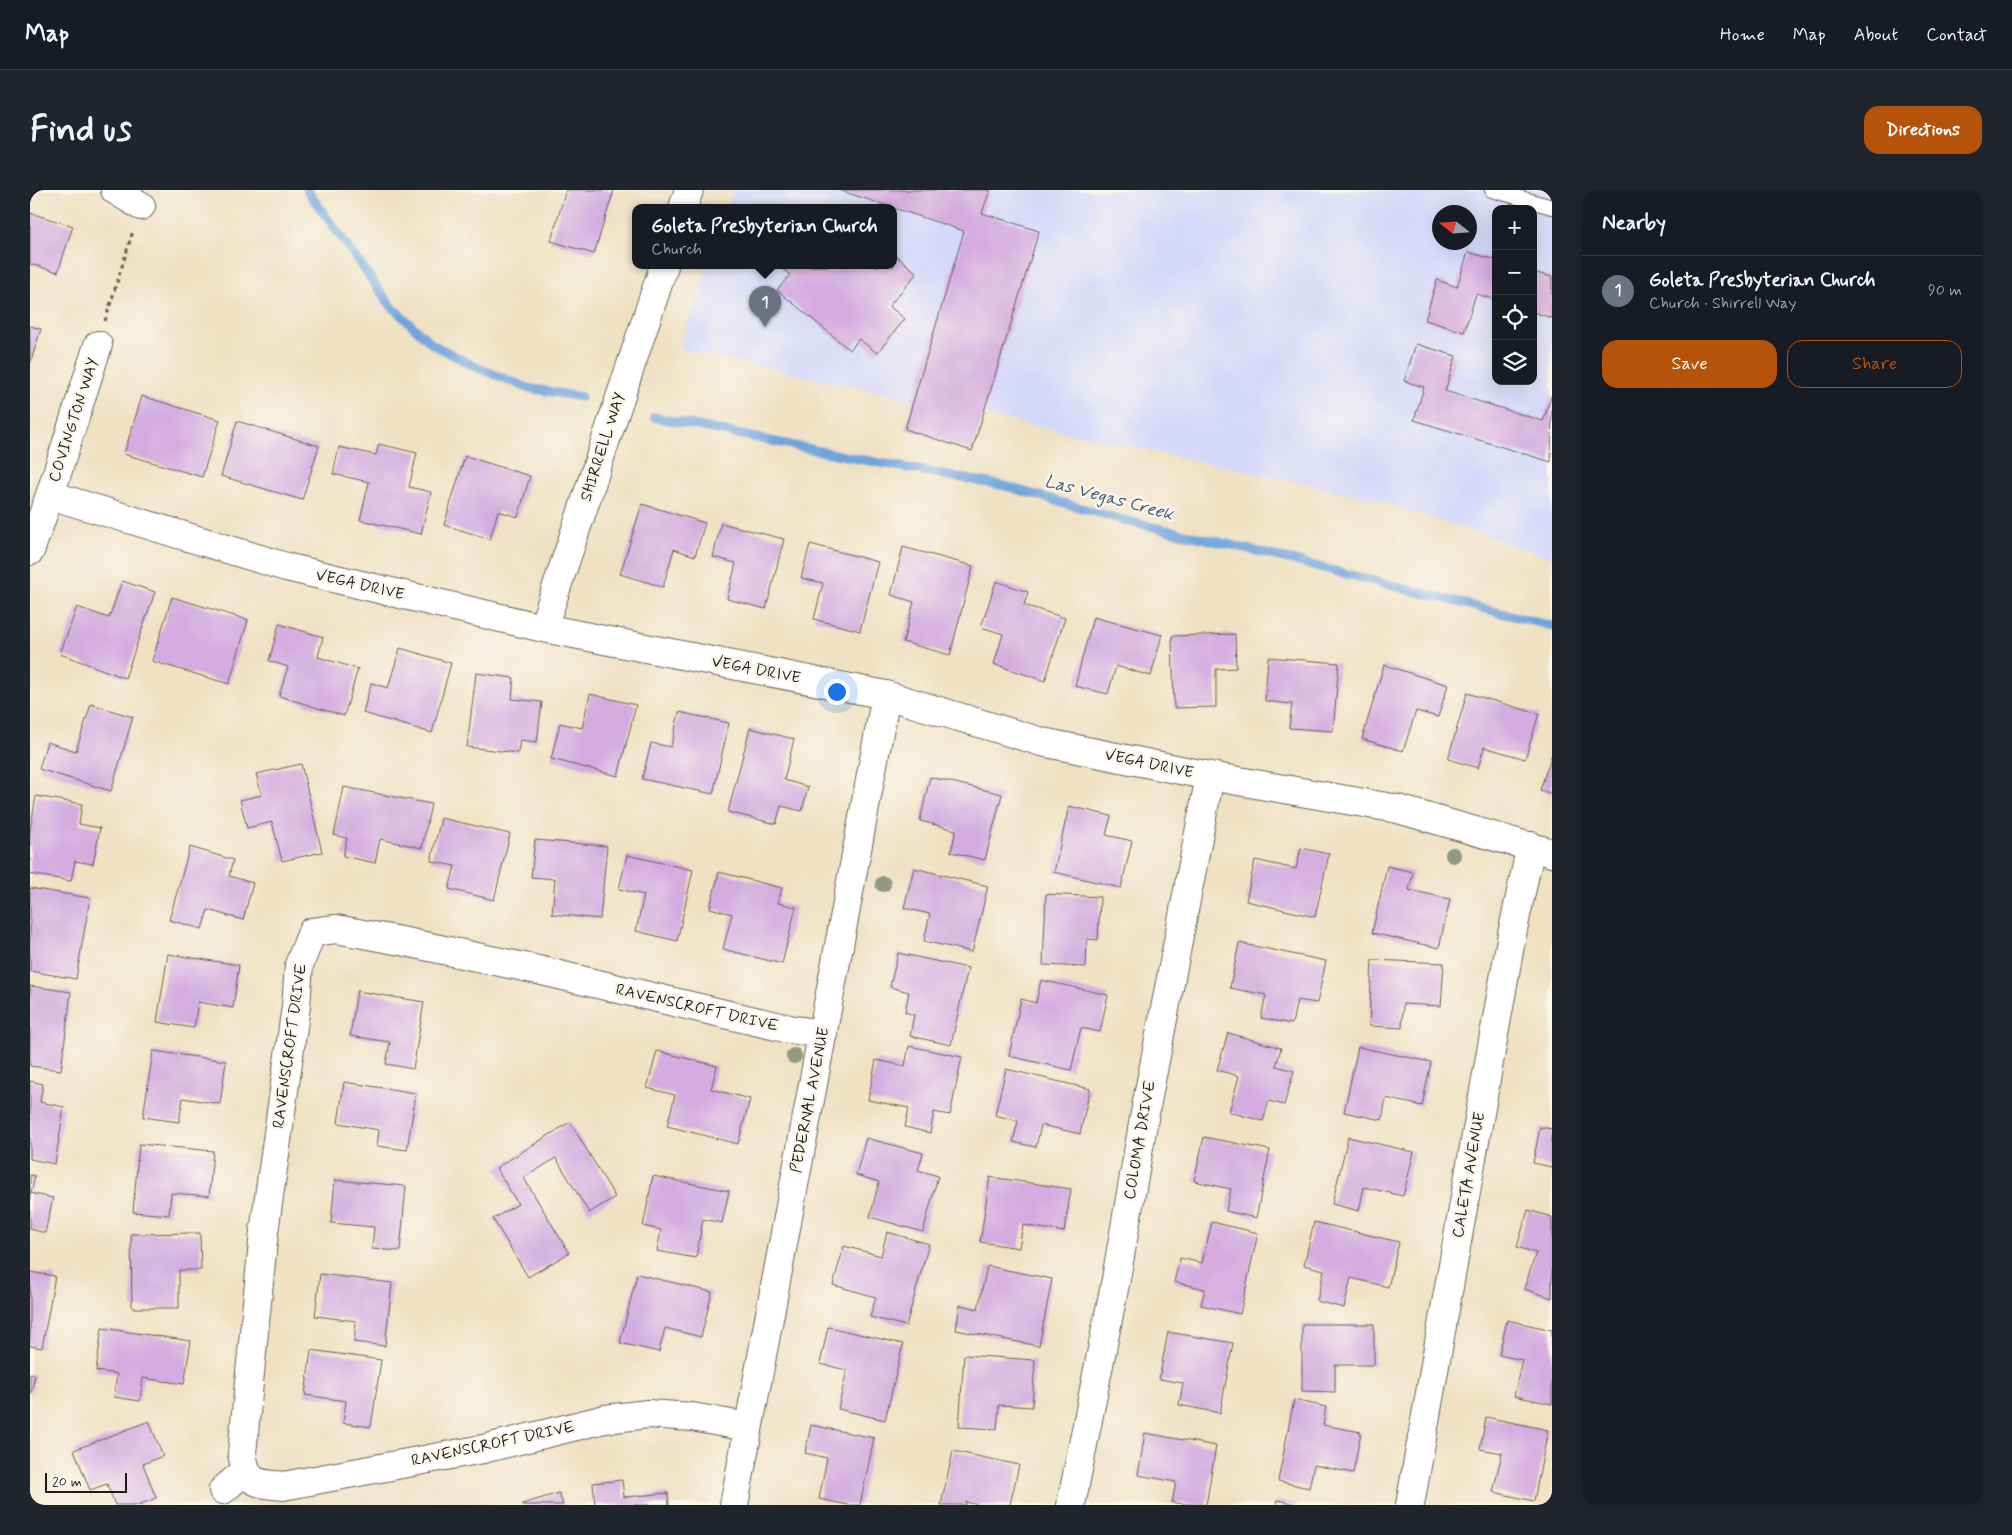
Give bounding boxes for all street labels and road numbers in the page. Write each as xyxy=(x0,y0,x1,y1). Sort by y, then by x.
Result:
street label: COVINGTON WAY xyxy=(44,355,104,485)
street label: SHIRRELL WAY xyxy=(575,390,631,504)
street label: VEGA DRIVE xyxy=(314,565,406,605)
street label: VEGA DRIVE xyxy=(710,651,802,689)
street label: VEGA DRIVE xyxy=(1103,744,1195,784)
street label: RAVENSCROFT DRIVE xyxy=(268,962,312,1130)
street label: RAVENSCROFT DRIVE xyxy=(614,979,780,1037)
street label: PEDERNAL AVENUE xyxy=(786,1025,834,1175)
street label: COLOMA DRIVE xyxy=(1119,1079,1161,1201)
street label: CALETA AVENUE xyxy=(1448,1110,1490,1240)
street label: RAVENSCROFT DRIVE xyxy=(409,1416,577,1472)

